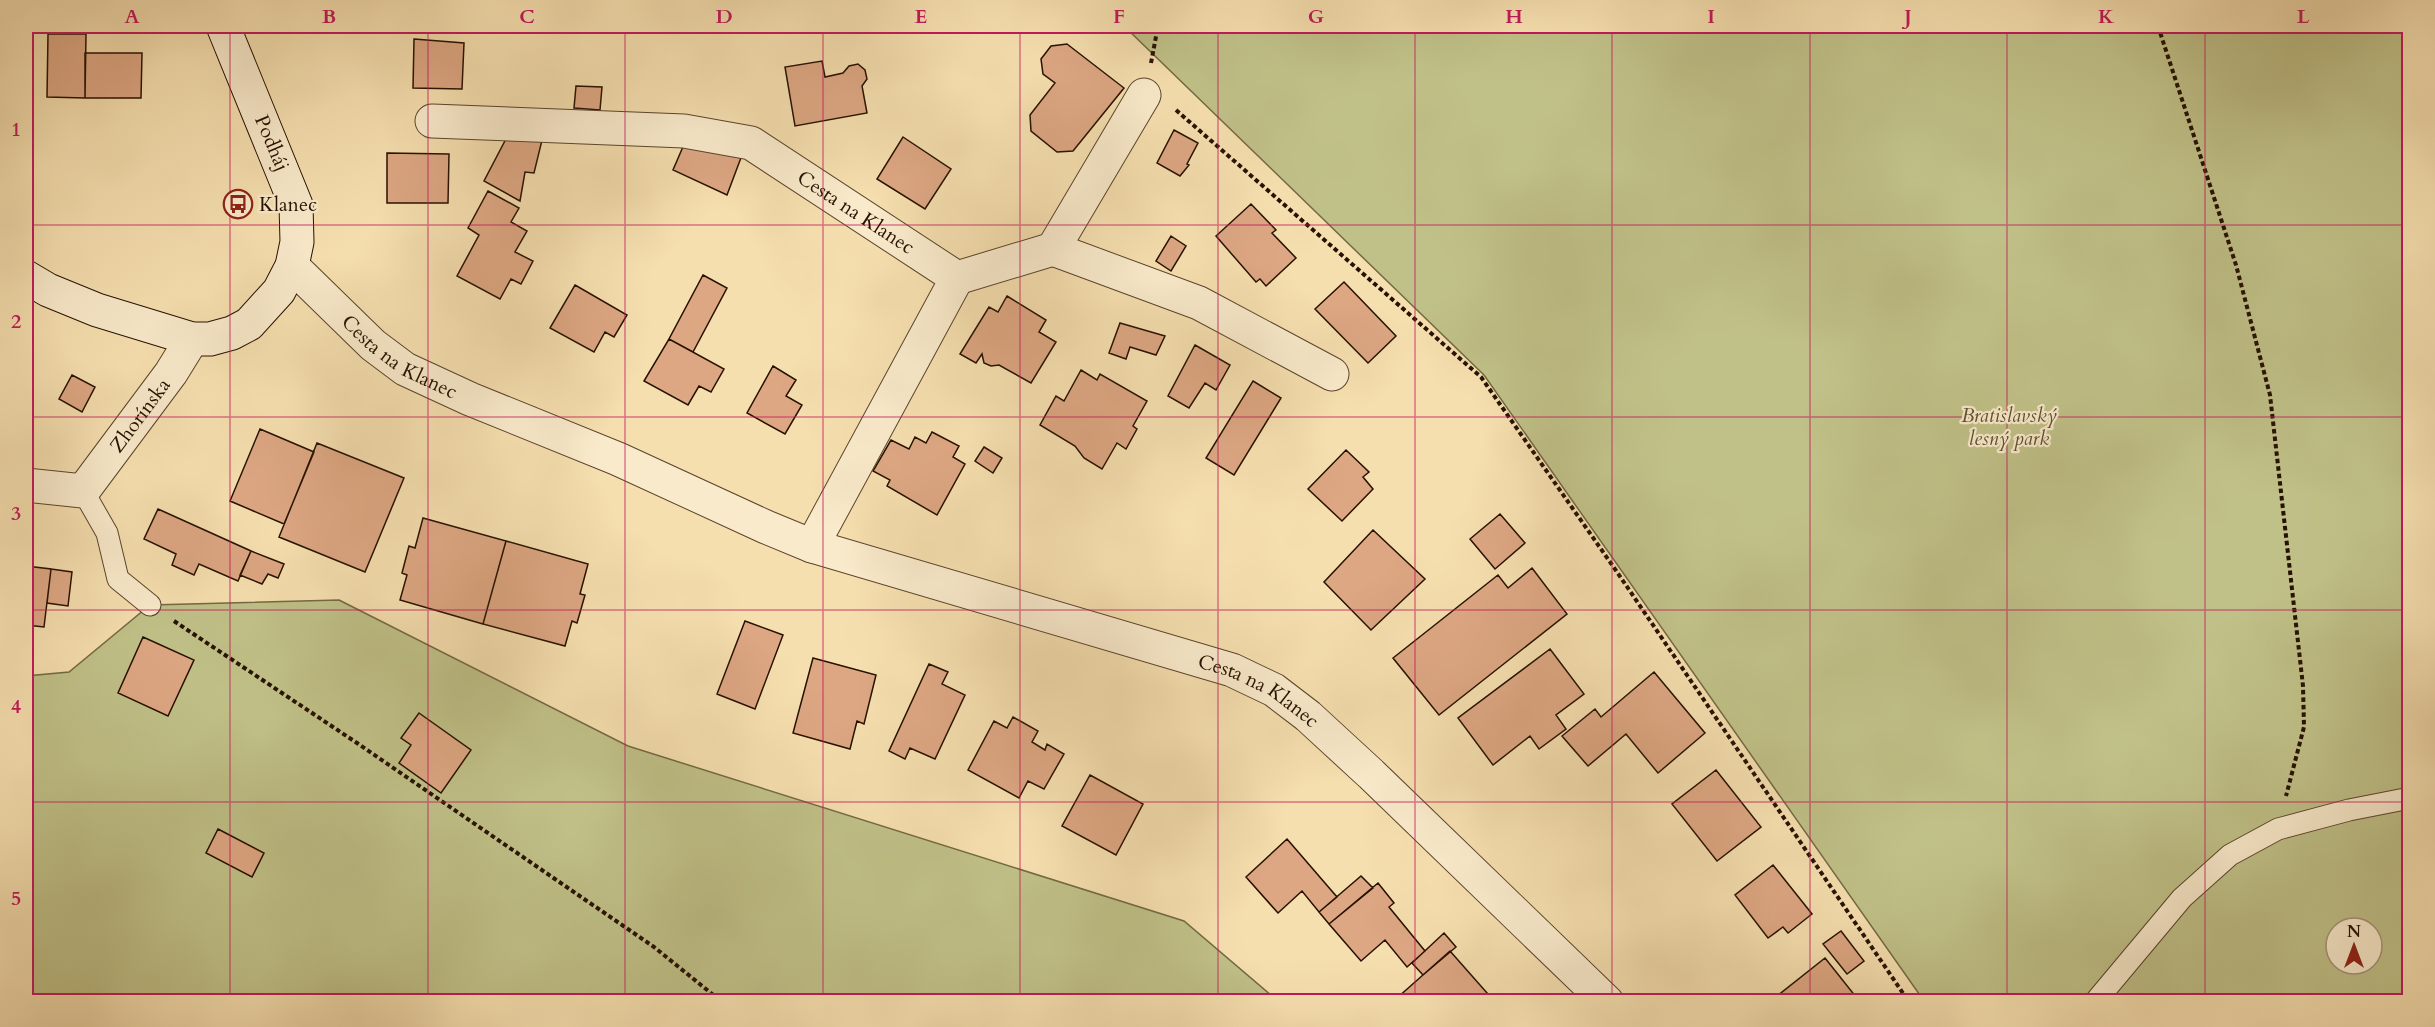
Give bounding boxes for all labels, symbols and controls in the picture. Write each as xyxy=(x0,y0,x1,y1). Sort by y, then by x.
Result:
text: A xyxy=(124,3,140,30)
text: B xyxy=(322,3,336,30)
text: C xyxy=(519,3,535,30)
text: D xyxy=(715,3,733,30)
text: E xyxy=(915,3,927,30)
text: F xyxy=(1113,3,1125,30)
text: G xyxy=(1308,3,1324,30)
text: H xyxy=(1505,3,1523,30)
text: I xyxy=(1707,3,1715,30)
text: J xyxy=(1901,3,1912,30)
text: K xyxy=(2098,3,2115,30)
text: L xyxy=(2297,3,2310,30)
street label: Podháj xyxy=(248,111,296,175)
text: 1 xyxy=(11,116,21,143)
street label: Cesta na Klanec xyxy=(792,164,920,260)
bus stop icon: Klanec xyxy=(222,188,254,220)
place label: Klanec xyxy=(259,191,317,218)
text: 2 xyxy=(11,308,21,335)
street label: Cesta na Klanec xyxy=(336,308,462,405)
street label: Zhorínska xyxy=(103,372,176,458)
park label: Bratislavský lesný park xyxy=(1961,402,2058,452)
text: 3 xyxy=(11,500,21,527)
street label: Cesta na Klanec xyxy=(1195,647,1325,734)
text: 4 xyxy=(11,693,21,720)
text: 5 xyxy=(11,885,21,912)
north arrow xyxy=(2324,916,2384,976)
text: N xyxy=(2347,921,2361,943)

